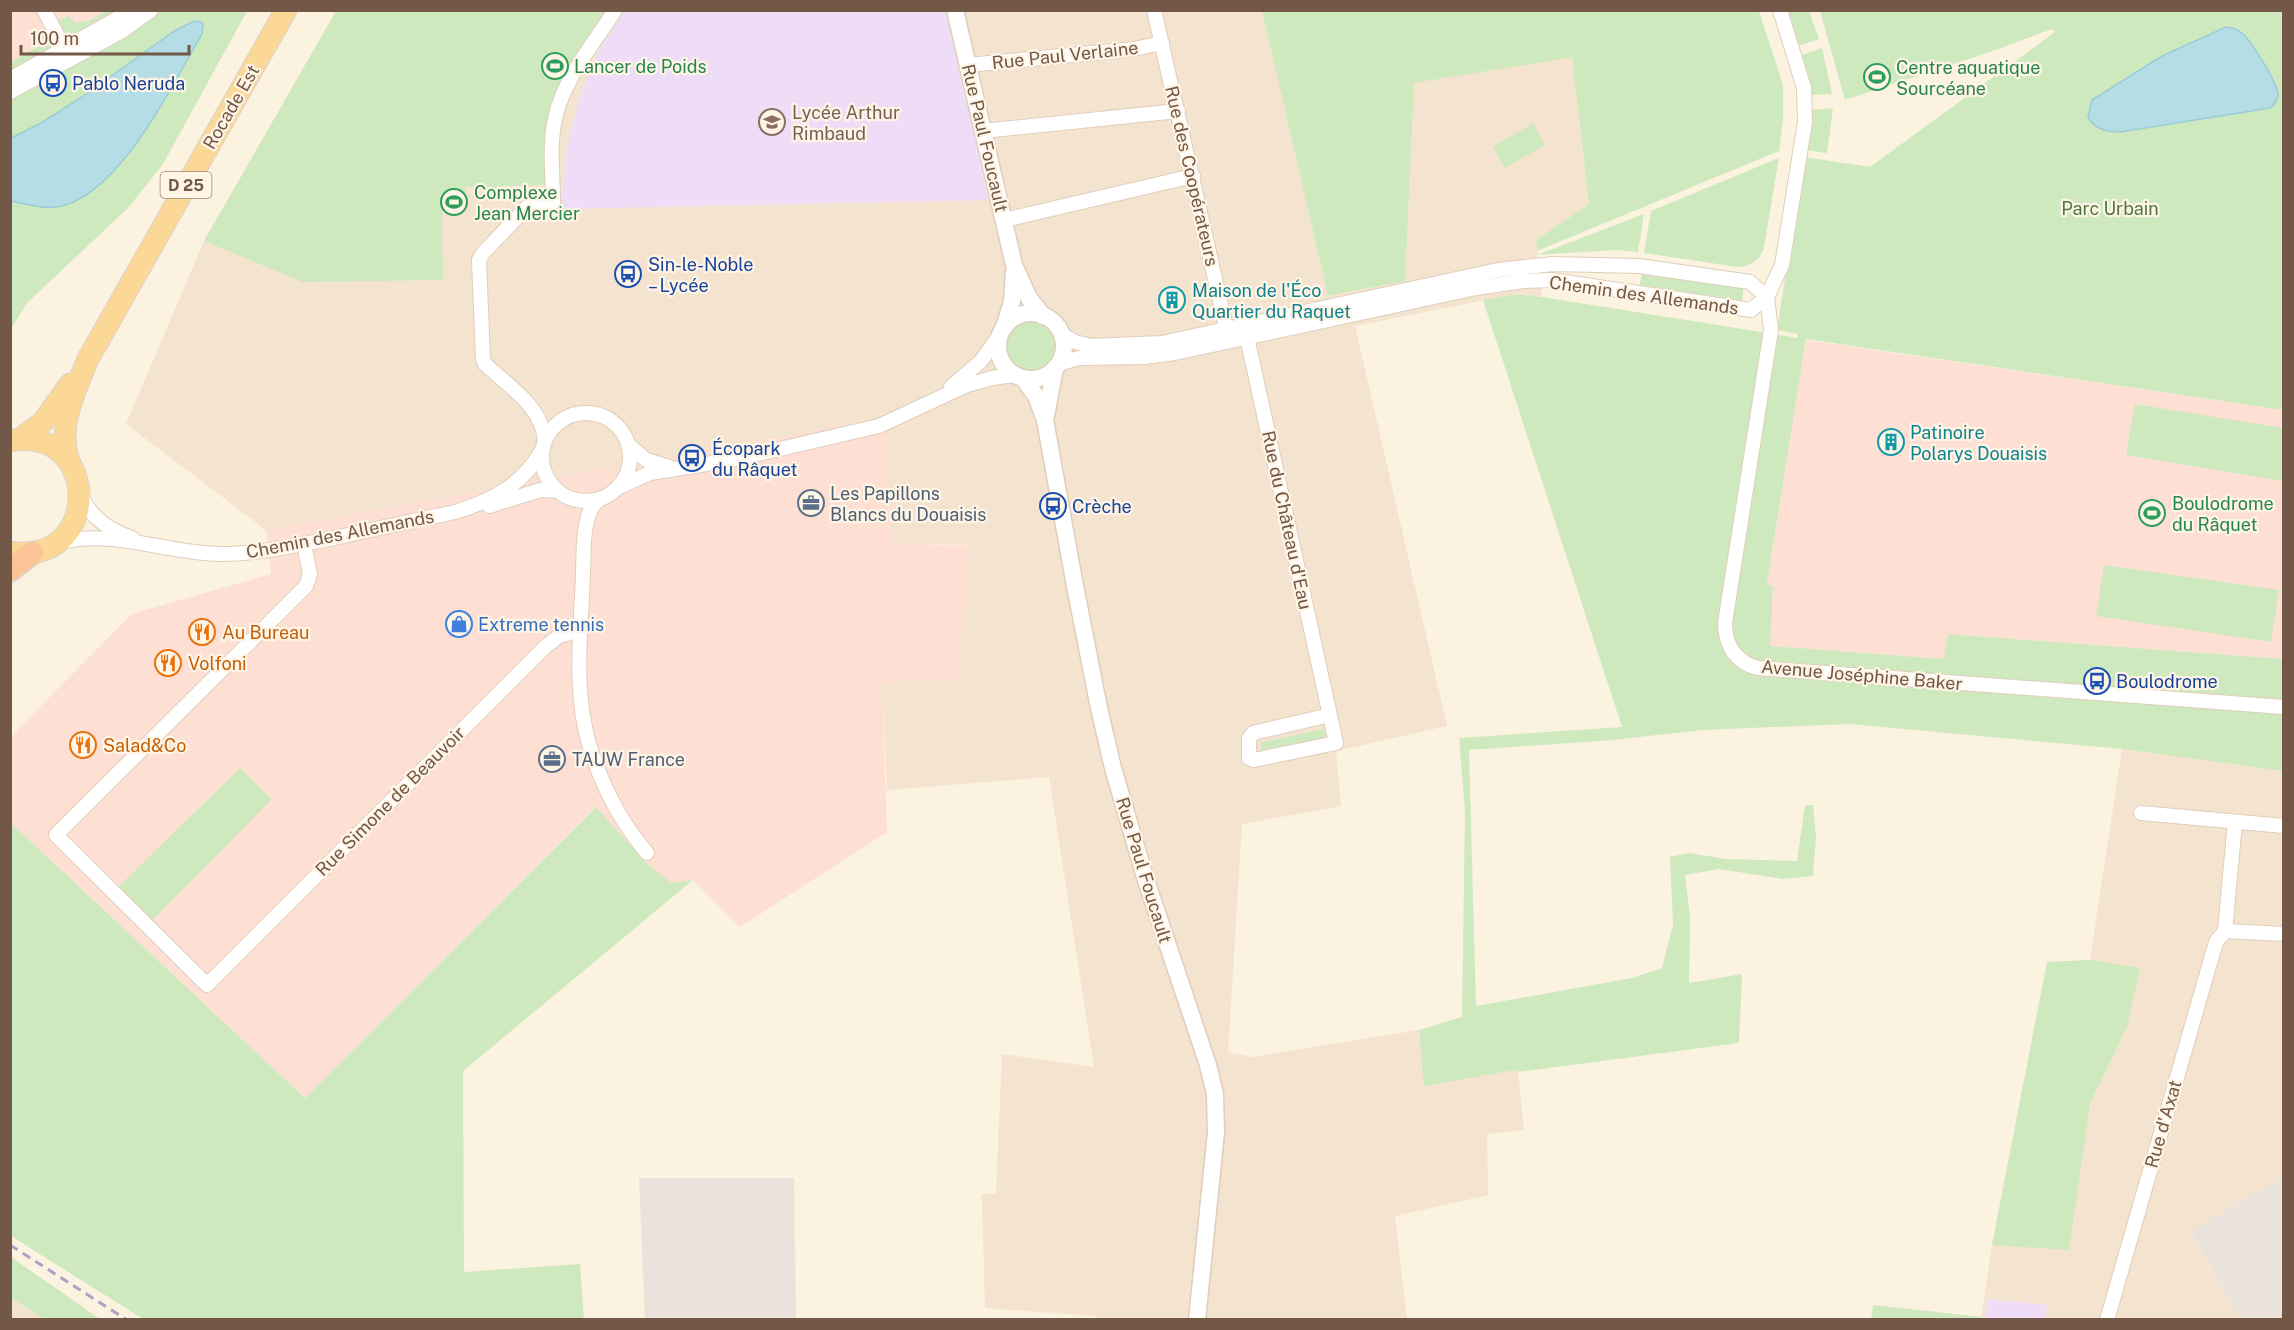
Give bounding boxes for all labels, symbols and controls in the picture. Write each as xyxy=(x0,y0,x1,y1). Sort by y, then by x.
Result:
scale bar xyxy=(21,18,189,56)
text: 100 m xyxy=(30,28,79,49)
street label: Rue Paul Verlaine xyxy=(991,37,1139,73)
sports icon: Lancer de Poids xyxy=(540,51,570,81)
place label: Lancer de Poids xyxy=(574,56,707,77)
place label: Centre aquatique Sourcéane xyxy=(1896,57,2040,99)
street label: Rocade Est xyxy=(198,61,264,153)
street label: Rue Paul Foucault xyxy=(958,62,1012,214)
sports icon: Centre aquatique Sourcéane xyxy=(1862,62,1892,92)
bus stop icon: Pablo Neruda xyxy=(38,68,68,98)
place label: Pablo Neruda xyxy=(72,73,185,94)
street label: Rue des Coopérateurs xyxy=(1161,84,1223,268)
place label: Lycée Arthur Rimbaud xyxy=(792,102,900,144)
school or university icon: Lycée Arthur Rimbaud xyxy=(757,107,787,137)
road number: D 25 xyxy=(160,172,212,198)
place label: Complexe Jean Mercier xyxy=(474,182,580,224)
sports icon: Complexe Jean Mercier xyxy=(439,187,469,217)
park label: Parc Urbain xyxy=(2061,198,2159,219)
place label: Sin-le-Noble – Lycée xyxy=(648,254,754,296)
bus stop icon: Sin-le-Noble – Lycée xyxy=(613,259,643,289)
street label: Chemin des Allemands xyxy=(1548,271,1740,319)
place label: Maison de l'Éco Quartier du Raquet xyxy=(1192,279,1351,322)
building icon: Maison de l'Éco Quartier du Raquet xyxy=(1157,285,1187,315)
place label: Patinoire Polarys Douaisis xyxy=(1910,422,2047,464)
building icon: Patinoire Polarys Douaisis xyxy=(1876,427,1906,457)
street label: Rue du Château d'Eau xyxy=(1258,429,1316,611)
place label: Écopark du Râquet xyxy=(712,437,797,480)
bus stop icon: Écopark du Râquet xyxy=(677,443,707,473)
place label: Les Papillons Blancs du Douaisis xyxy=(830,483,986,525)
office icon: Les Papillons Blancs du Douaisis xyxy=(796,488,826,518)
bus stop icon: Crèche xyxy=(1038,491,1068,521)
place label: Boulodrome du Râquet xyxy=(2172,493,2274,535)
place label: Crèche xyxy=(1072,496,1132,517)
sports icon: Boulodrome du Râquet xyxy=(2137,498,2167,528)
street label: Chemin des Allemands xyxy=(244,505,436,563)
shop icon: Extreme tennis xyxy=(444,609,474,639)
place label: Extreme tennis xyxy=(478,614,604,635)
restaurant icon: Au Bureau xyxy=(187,617,217,647)
place label: Au Bureau xyxy=(222,622,309,643)
restaurant icon: Volfoni xyxy=(153,648,183,678)
place label: Volfoni xyxy=(188,653,247,674)
street label: Avenue Joséphine Baker xyxy=(1760,656,1964,694)
bus stop icon: Boulodrome xyxy=(2082,666,2112,696)
place label: Boulodrome xyxy=(2116,671,2218,692)
street label: Rue Simone de Beauvoir xyxy=(311,722,469,880)
restaurant icon: Salad&Co xyxy=(68,730,98,760)
place label: Salad&Co xyxy=(103,735,186,756)
office icon: TAUW France xyxy=(537,744,567,774)
place label: TAUW France xyxy=(572,749,685,770)
street label: Rue Paul Foucault xyxy=(1112,794,1176,946)
street label: Rue d'Axat xyxy=(2140,1078,2186,1170)

